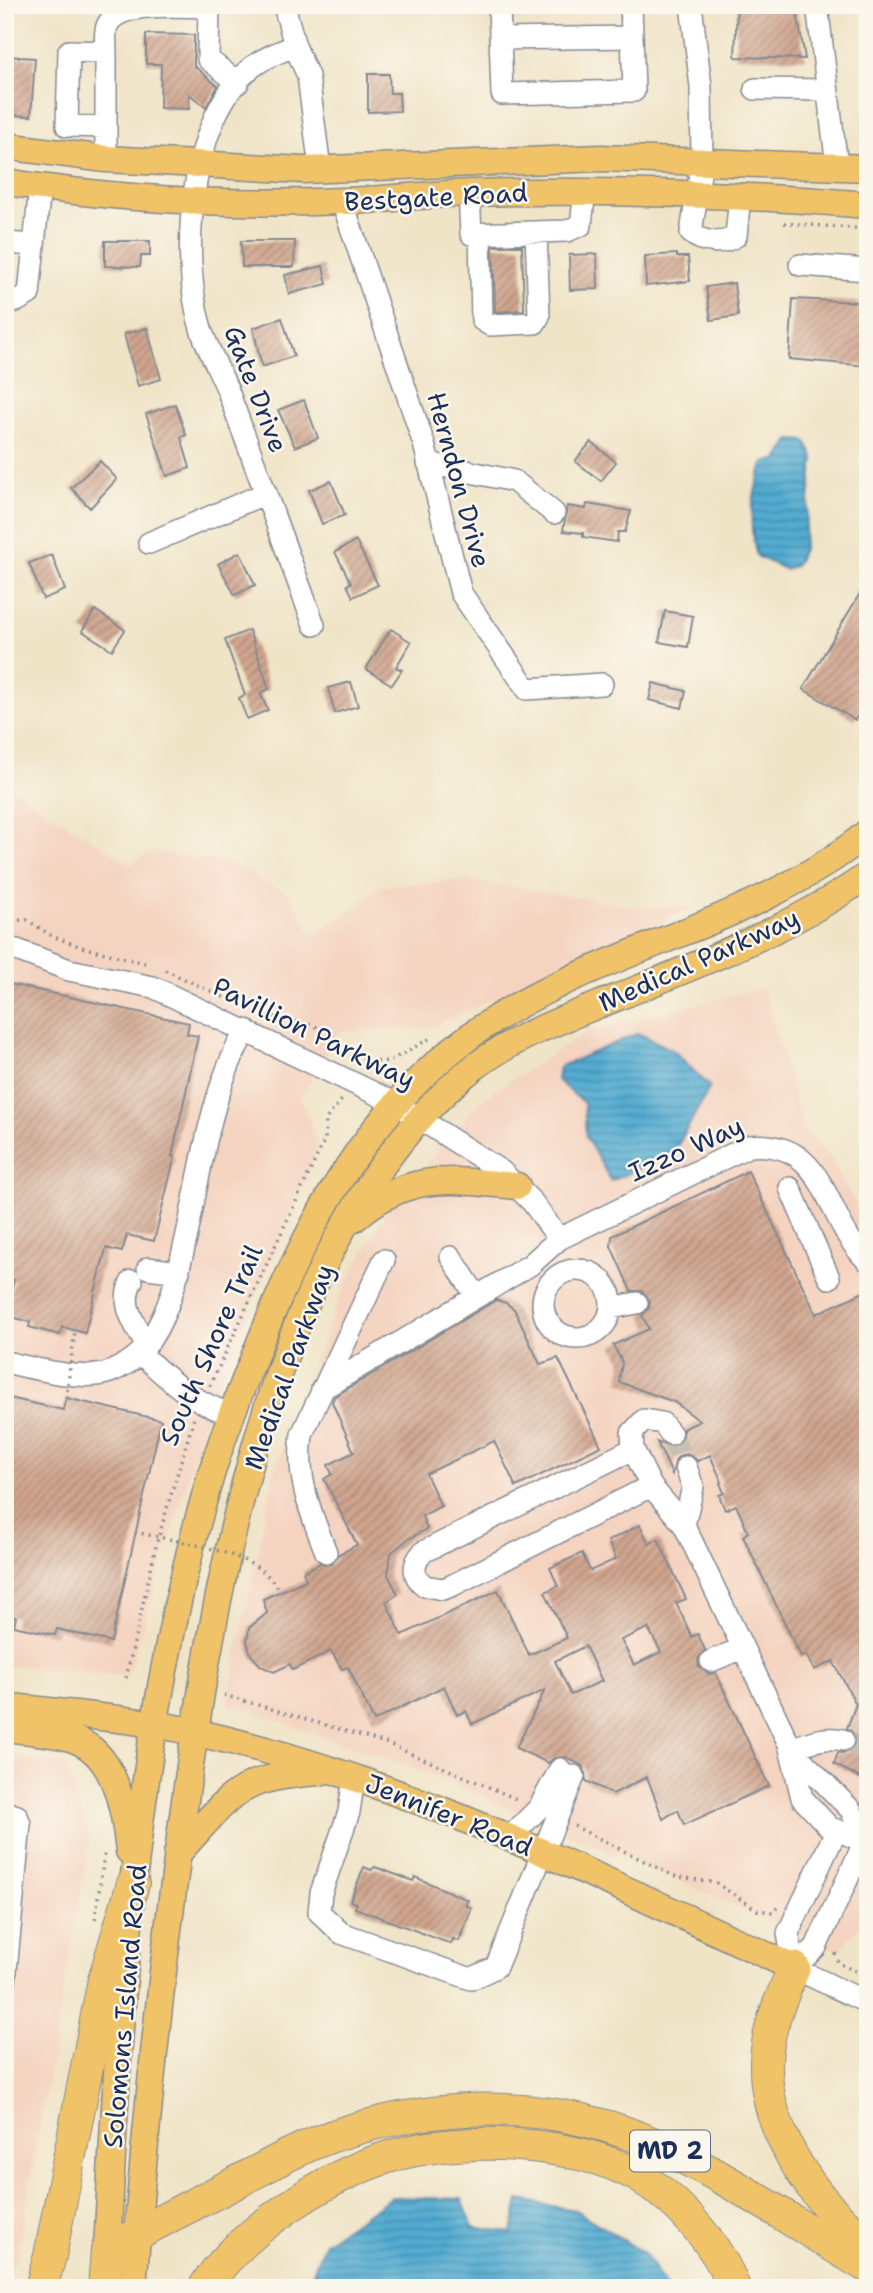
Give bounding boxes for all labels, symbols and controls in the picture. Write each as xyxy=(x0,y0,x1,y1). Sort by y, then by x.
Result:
street label: Bestgate Road xyxy=(343,174,529,219)
street label: Gate Drive xyxy=(216,320,297,457)
street label: Herndon Drive xyxy=(419,388,500,572)
street label: Medical Parkway xyxy=(593,900,805,1020)
street label: Pavillion Parkway xyxy=(207,968,421,1097)
street label: Izzo Way xyxy=(623,1108,749,1189)
street label: South Shore Trail xyxy=(151,1239,271,1451)
street label: Medical Parkway xyxy=(235,1259,342,1474)
street label: Jennifer Road xyxy=(360,1765,538,1864)
street label: Solomons Island Road xyxy=(95,1862,154,2149)
road number: MD 2 xyxy=(630,2130,710,2172)

